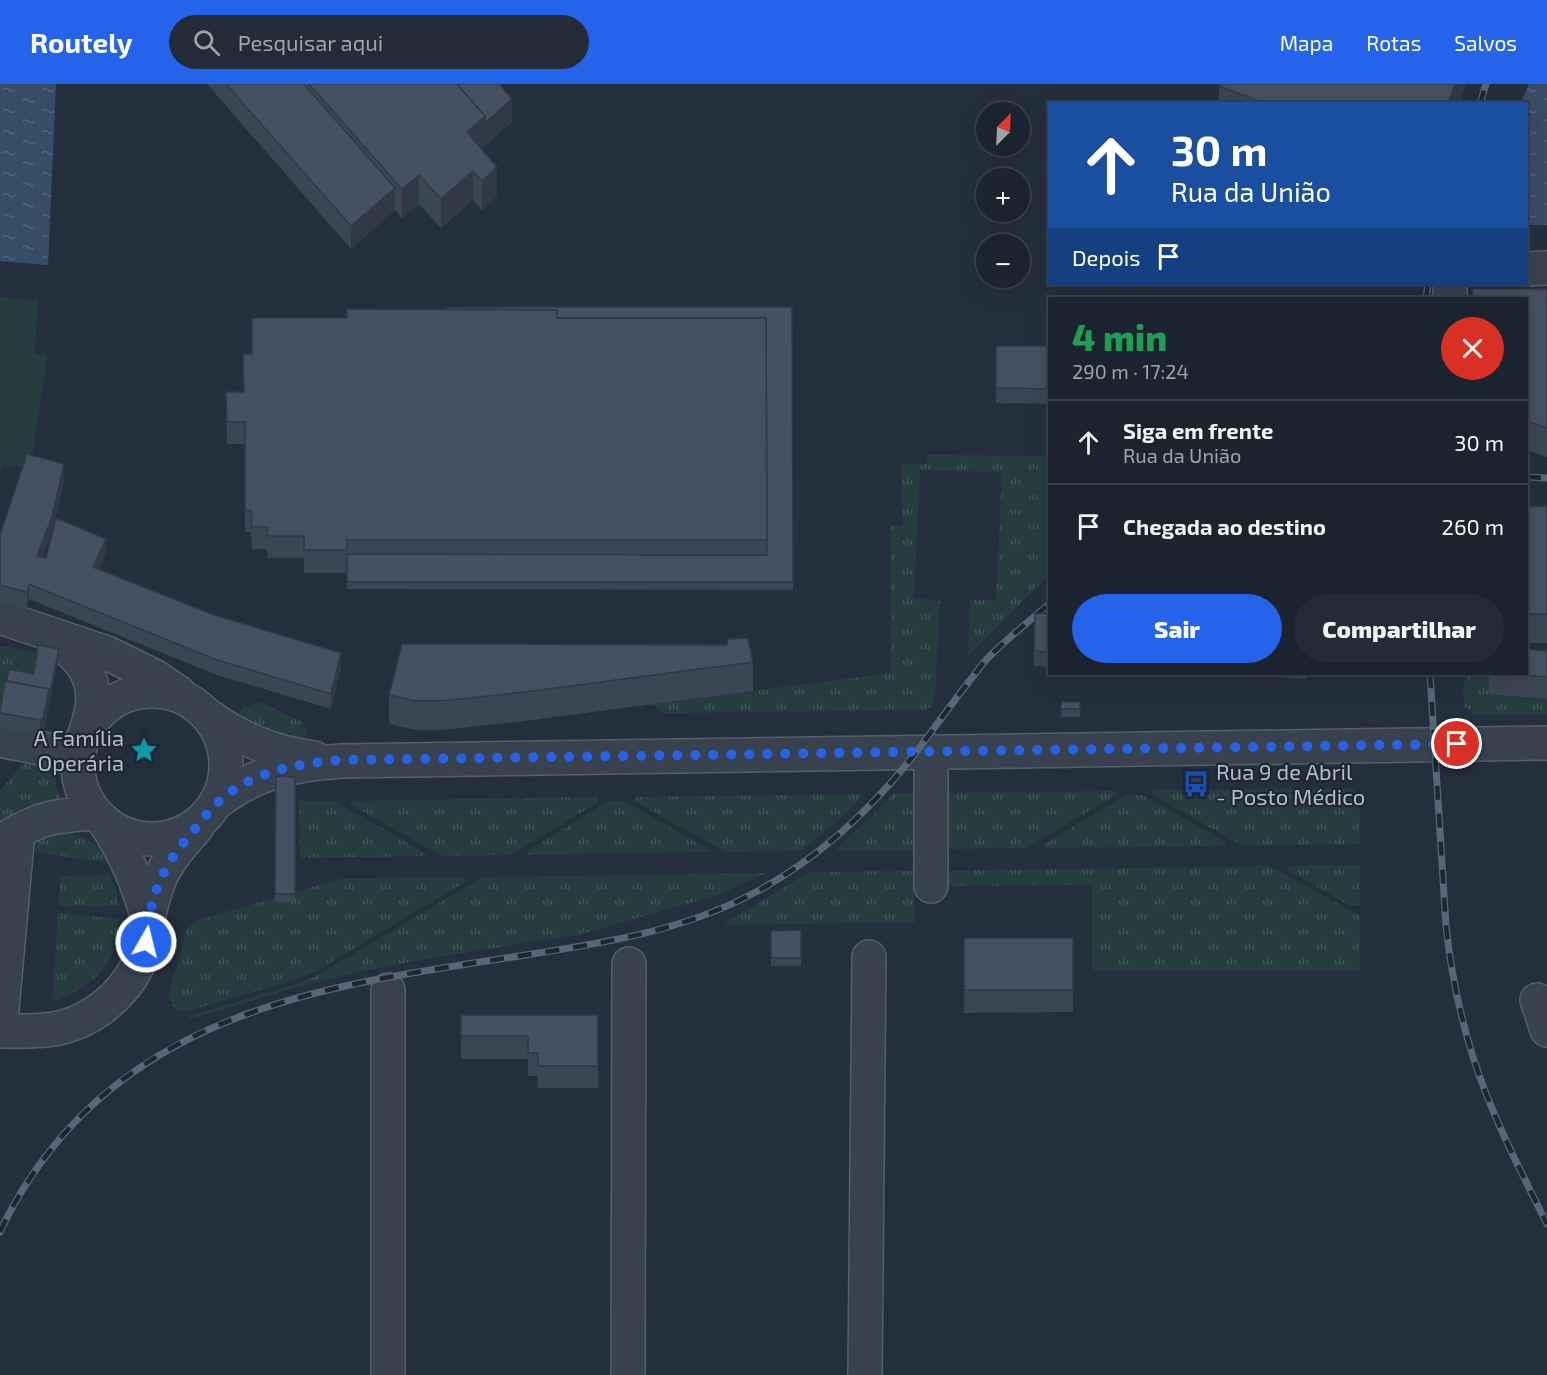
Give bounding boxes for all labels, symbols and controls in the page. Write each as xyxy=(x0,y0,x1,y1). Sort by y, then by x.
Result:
search box xyxy=(169,15,589,69)
text: Routely xyxy=(30,25,133,59)
icon: search xyxy=(190,26,223,59)
text: Pesquisar aqui xyxy=(238,29,383,55)
text: Mapa xyxy=(1280,30,1333,55)
text: Rotas xyxy=(1366,30,1421,55)
text: Salvos xyxy=(1454,30,1517,55)
north arrow xyxy=(976,102,1030,156)
map controls xyxy=(976,102,1030,288)
text: 30 m xyxy=(1171,124,1267,174)
icon: ahead xyxy=(1072,126,1150,204)
button: + xyxy=(976,168,1030,222)
text: Rua da União xyxy=(1171,175,1331,207)
button: − xyxy=(976,234,1030,288)
icon: arrive xyxy=(1152,240,1185,273)
text: Depois xyxy=(1072,244,1140,270)
text: 4 min xyxy=(1072,315,1167,358)
button: close xyxy=(1441,317,1504,380)
text: 290 m · 17:24 xyxy=(1072,359,1189,383)
text: Siga em frente xyxy=(1123,417,1273,443)
icon: ahead xyxy=(1072,426,1105,459)
text: 30 m xyxy=(1454,429,1504,455)
text: Rua da União xyxy=(1123,443,1241,467)
icon: arrive xyxy=(1072,510,1105,543)
text: Chegada ao destino xyxy=(1123,513,1326,539)
text: 260 m xyxy=(1442,513,1504,539)
button: Sair xyxy=(1072,594,1282,663)
button: Compartilhar xyxy=(1294,594,1504,663)
pin xyxy=(1431,718,1482,769)
place label: A Família Operária xyxy=(34,724,124,775)
icon: arrive xyxy=(1440,727,1473,760)
place icon: A Família Operária xyxy=(129,735,159,765)
place label: Rua 9 de Abril - Posto Médico xyxy=(1216,758,1365,809)
bus stop icon: Rua 9 de Abril - Posto Médico xyxy=(1181,769,1211,799)
position arrow xyxy=(114,910,178,974)

